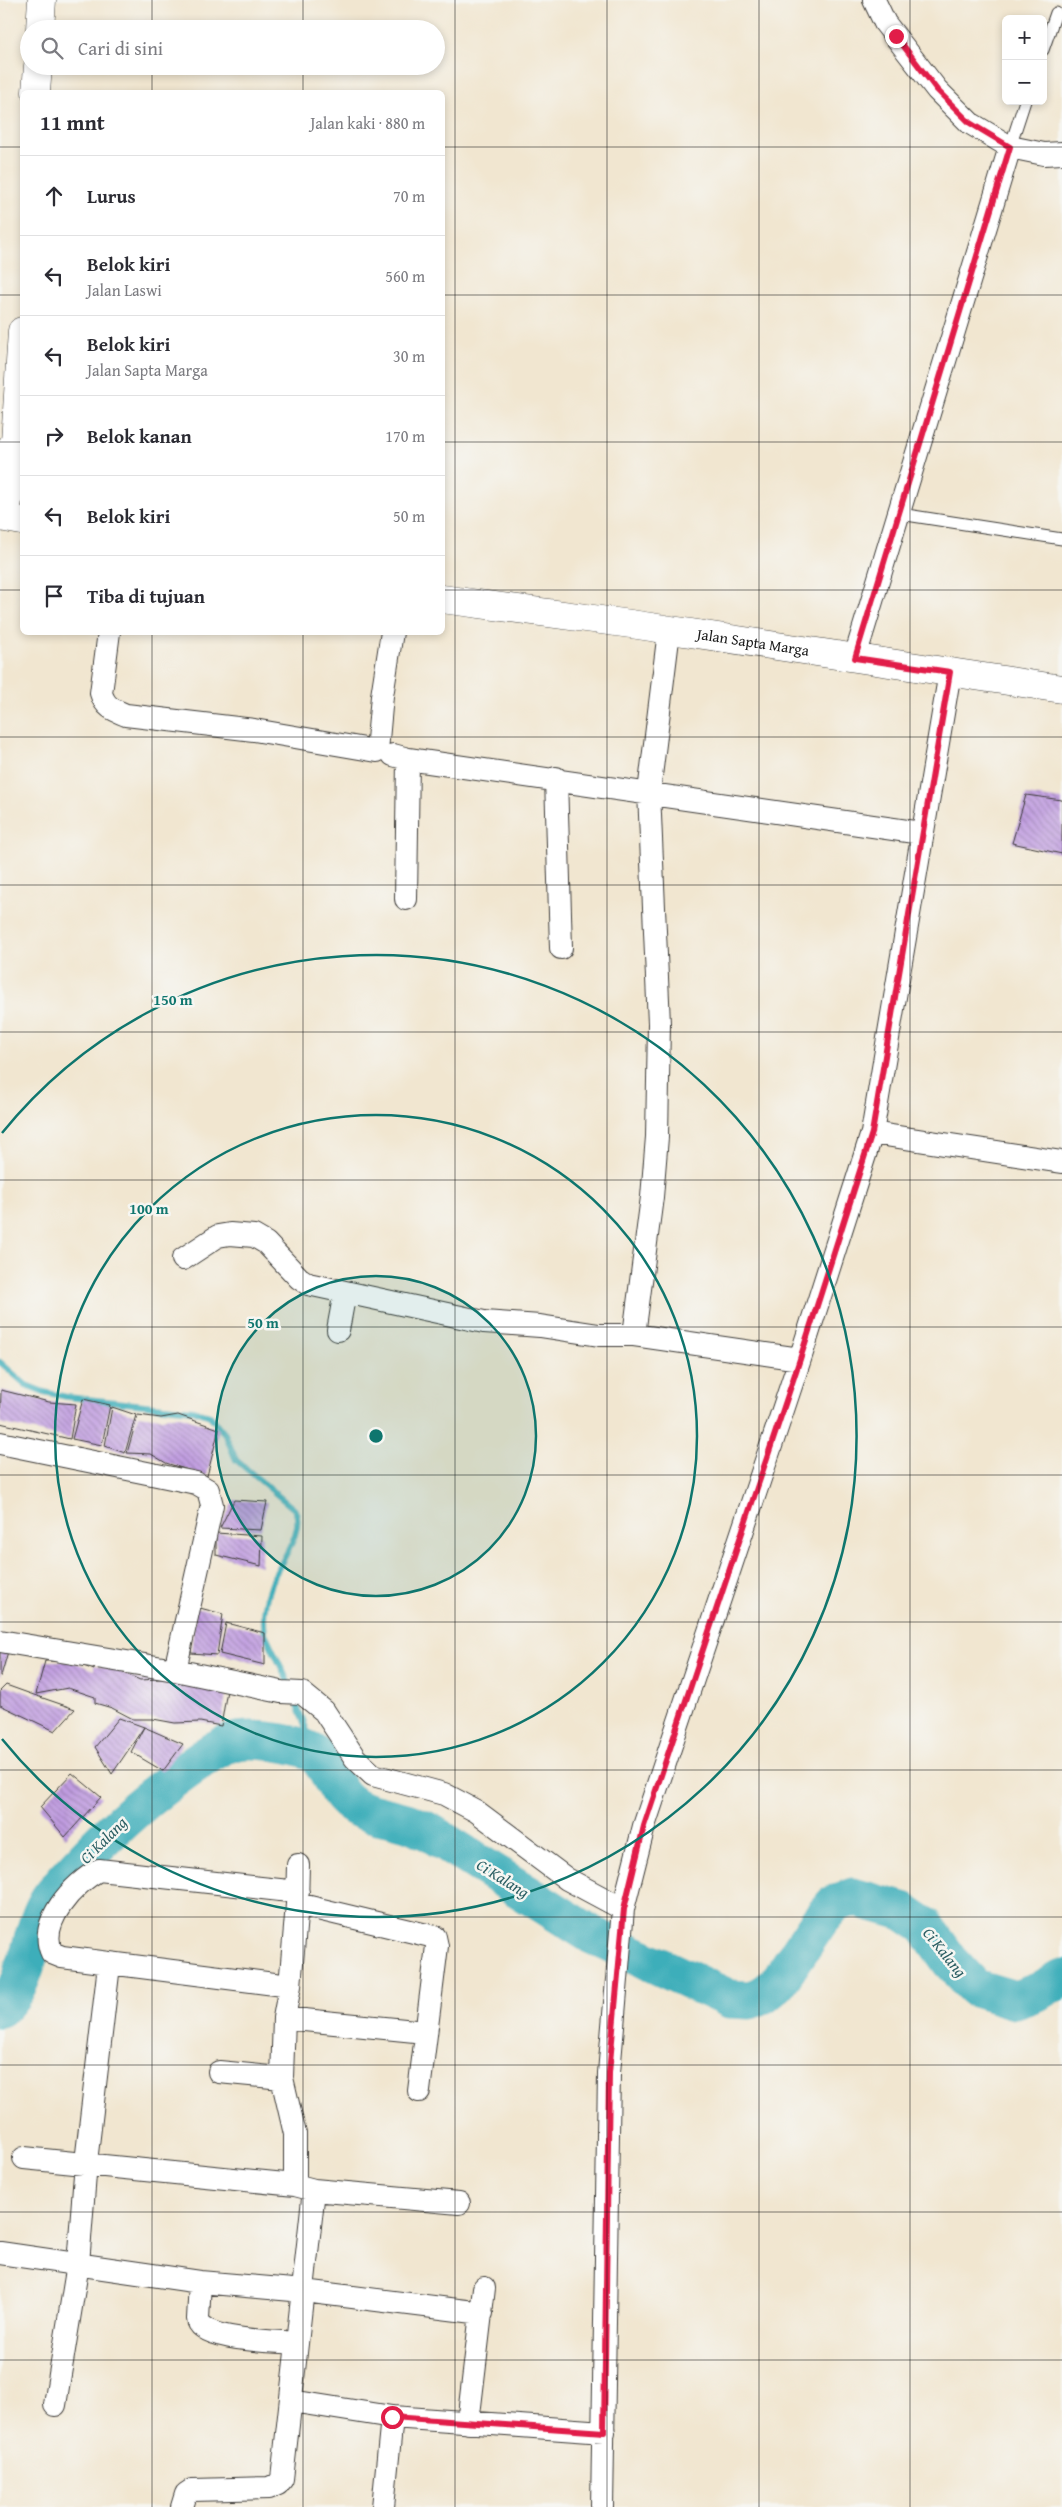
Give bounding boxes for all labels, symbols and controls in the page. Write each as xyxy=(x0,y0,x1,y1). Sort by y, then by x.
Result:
map controls xyxy=(1002,15,1047,105)
button: + xyxy=(1002,15,1047,60)
search box xyxy=(20,20,445,75)
route end xyxy=(885,25,908,48)
icon: search xyxy=(38,34,66,62)
text: Cari di sini xyxy=(78,34,163,62)
button: − xyxy=(1002,60,1047,105)
text: 11 mnt xyxy=(40,107,105,138)
text: Jalan kaki · 880 m xyxy=(310,111,425,135)
icon: ahead xyxy=(40,182,68,210)
text: Lurus xyxy=(87,182,136,210)
text: 70 m xyxy=(393,184,425,208)
text: Belok kiri xyxy=(87,250,170,278)
icon: left xyxy=(40,262,68,290)
text: 560 m xyxy=(385,264,425,288)
text: Jalan Laswi xyxy=(87,278,162,302)
text: Belok kiri xyxy=(87,330,170,358)
icon: left xyxy=(40,342,68,370)
text: 30 m xyxy=(393,344,425,368)
text: Jalan Sapta Marga xyxy=(87,358,208,382)
icon: right xyxy=(40,422,68,450)
text: Belok kanan xyxy=(87,422,192,450)
text: 170 m xyxy=(385,424,425,448)
icon: left xyxy=(40,502,68,530)
text: Belok kiri xyxy=(87,502,170,530)
text: 50 m xyxy=(393,504,425,528)
icon: arrive xyxy=(40,582,68,610)
text: Tiba di tujuan xyxy=(87,582,205,610)
street label: Jalan Sapta Marga xyxy=(694,623,811,661)
text: 150 m xyxy=(153,989,193,1010)
text: 100 m xyxy=(129,1198,169,1219)
text: 50 m xyxy=(247,1312,279,1333)
centre of rings xyxy=(367,1427,385,1445)
water label: Ci Kalang xyxy=(74,1810,133,1869)
water label: Ci Kalang xyxy=(472,1852,535,1904)
water label: Ci Kalang xyxy=(917,1922,973,1983)
route start xyxy=(381,2406,404,2429)

